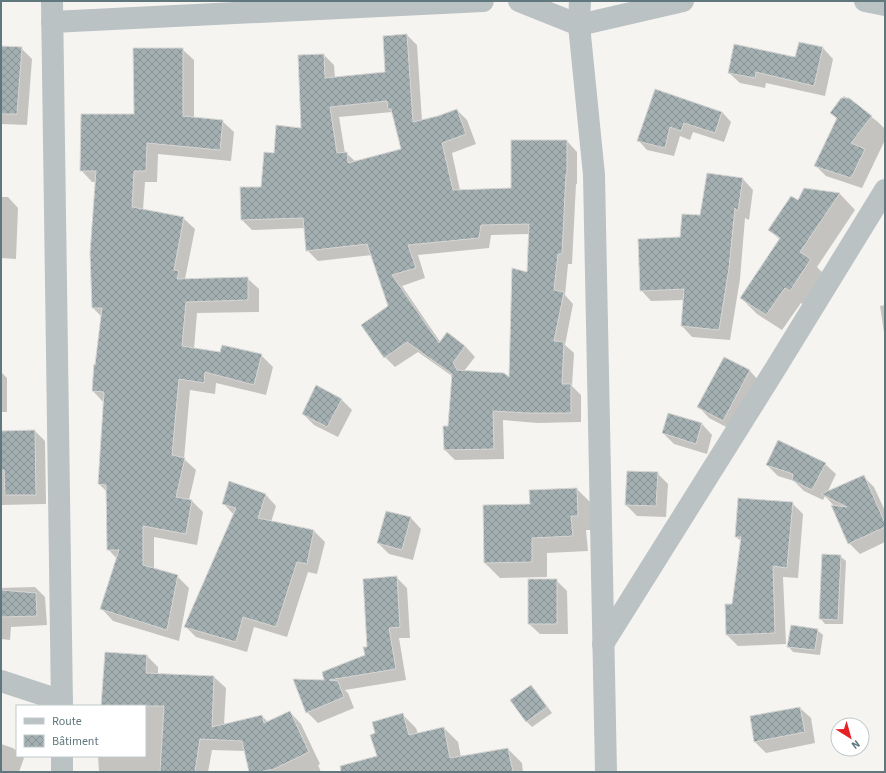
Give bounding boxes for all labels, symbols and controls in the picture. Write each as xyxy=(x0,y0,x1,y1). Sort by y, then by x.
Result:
legend xyxy=(16,705,146,757)
text: Route xyxy=(52,713,82,730)
north arrow xyxy=(830,717,870,757)
text: Bâtiment xyxy=(52,733,98,750)
text: N xyxy=(848,736,863,753)

